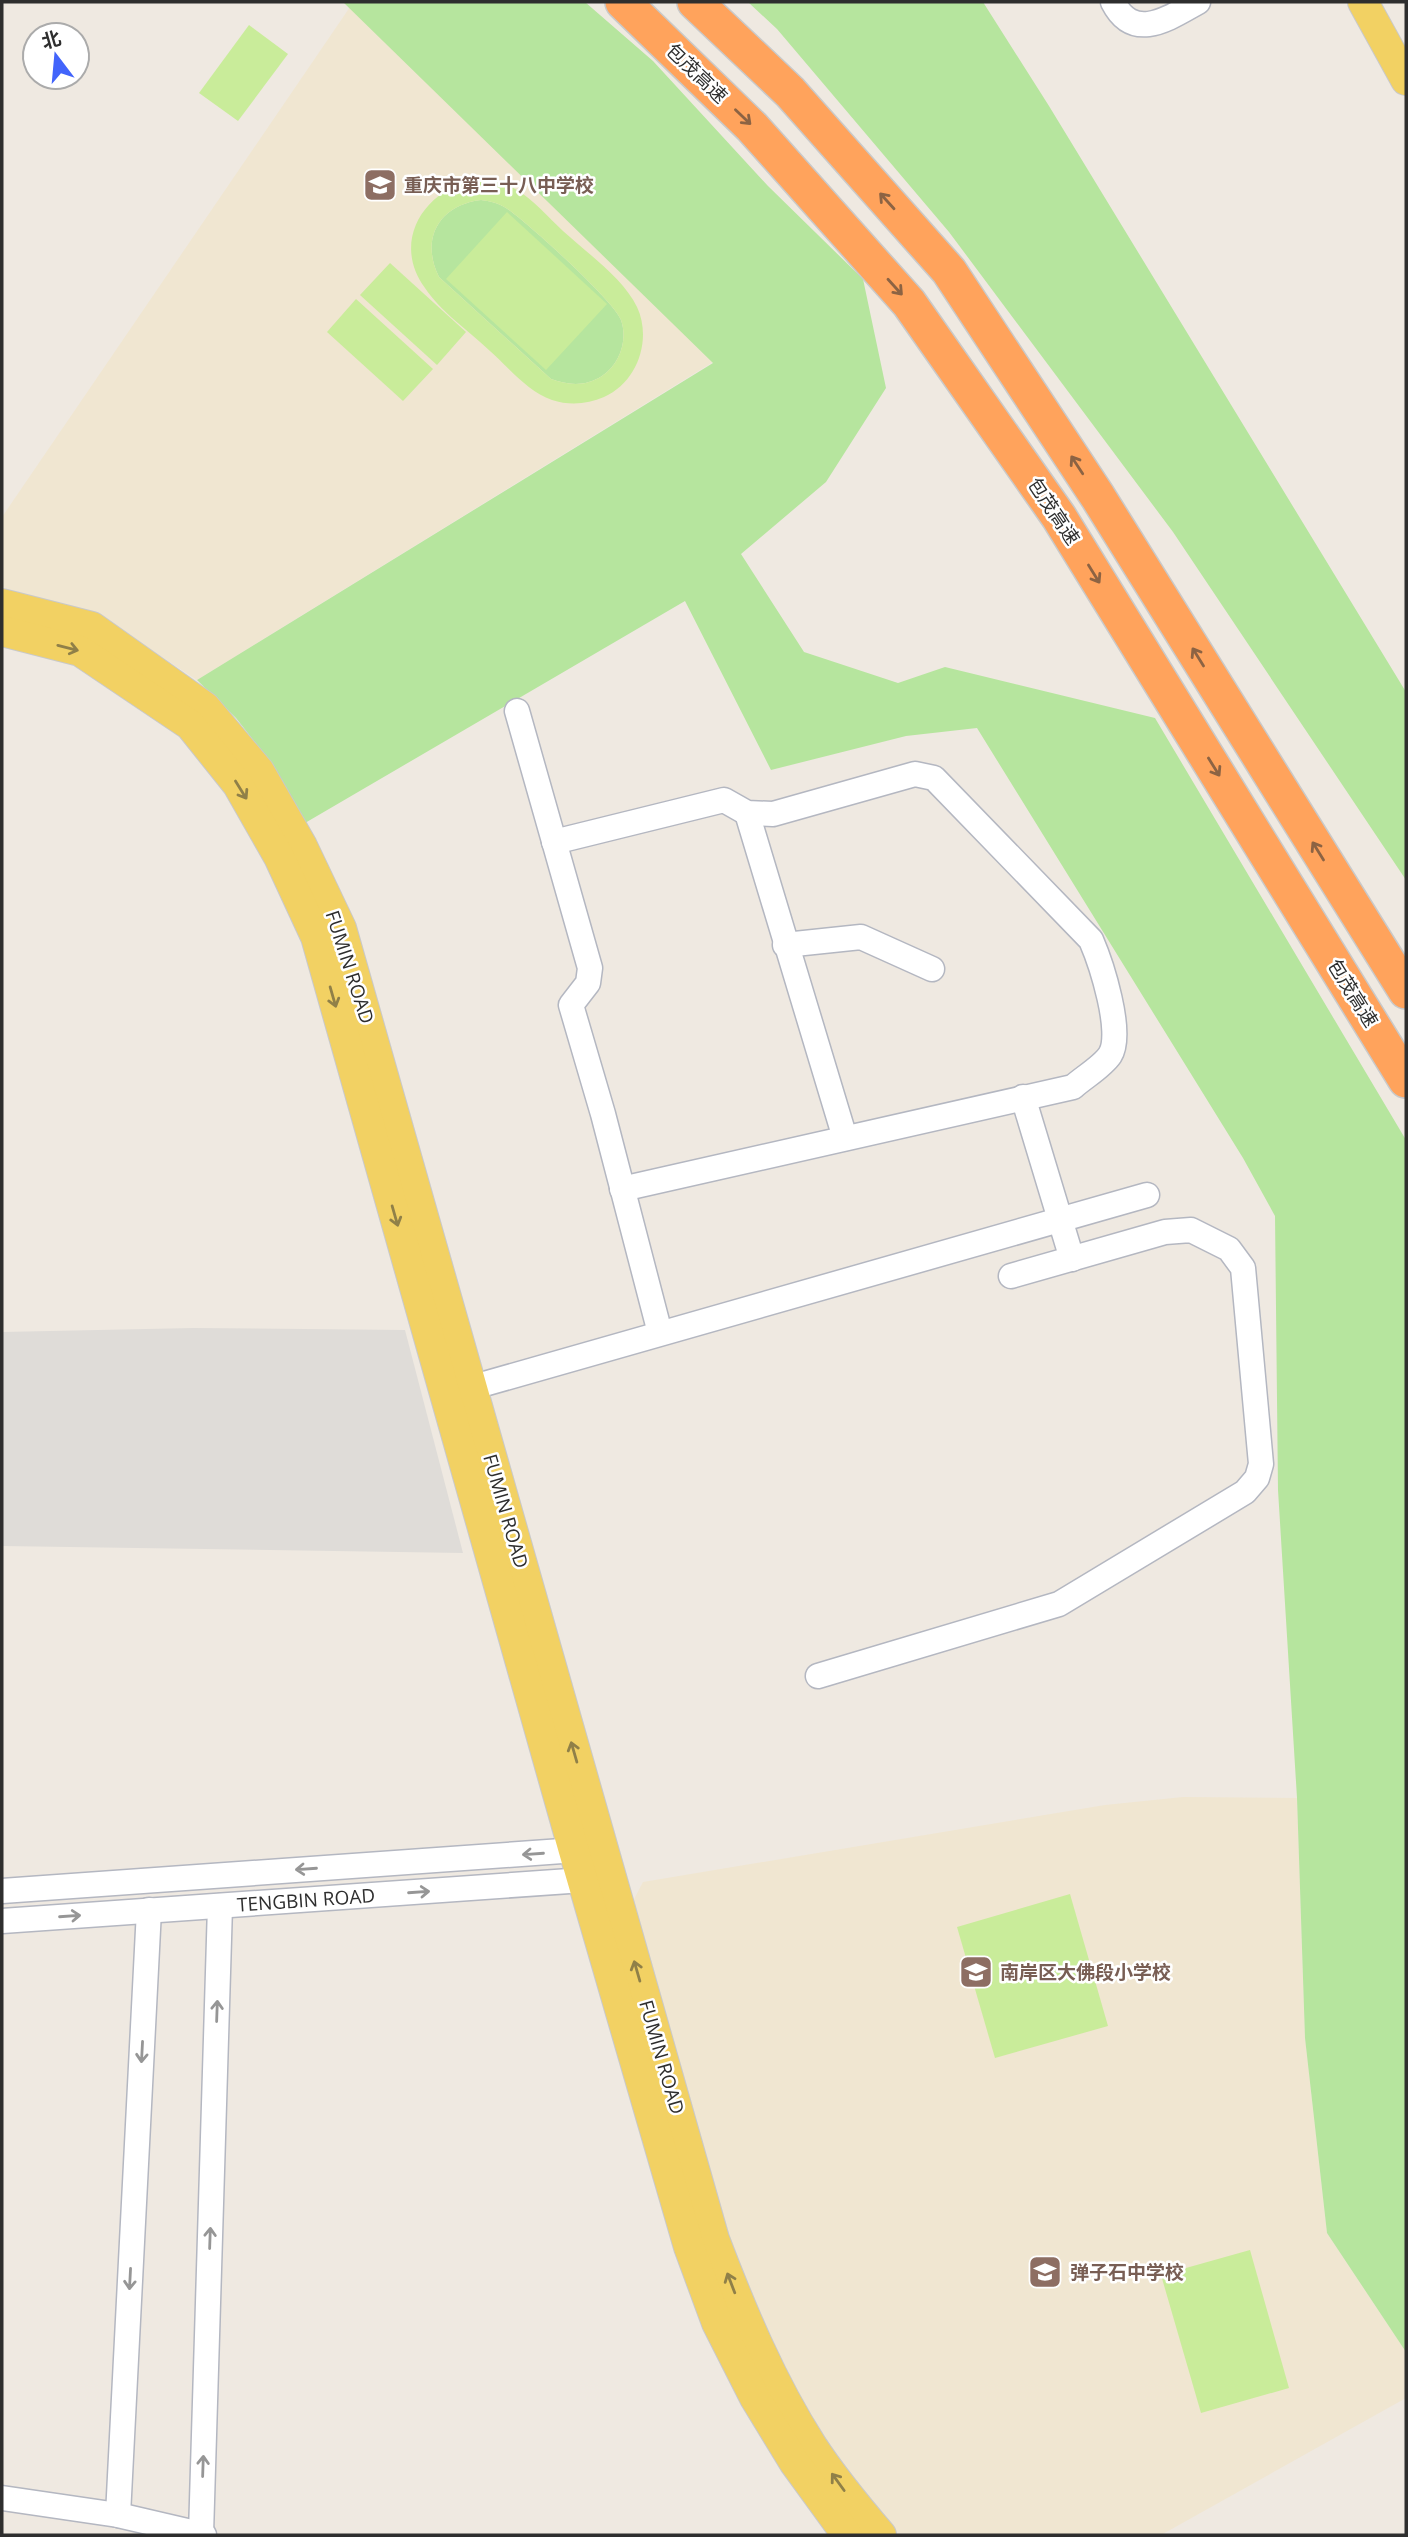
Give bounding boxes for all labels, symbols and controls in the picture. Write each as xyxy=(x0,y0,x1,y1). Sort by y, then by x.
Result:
north arrow xyxy=(21,21,91,91)
text: 北 xyxy=(39,25,64,55)
street label: 包茂高速 xyxy=(661,37,733,109)
one-way arrow xyxy=(734,109,751,126)
school or university icon: 重庆市第三十八中学校 xyxy=(361,166,399,204)
place label: 重庆市第三十八中学校 xyxy=(404,172,594,198)
one-way arrow xyxy=(879,192,895,210)
one-way arrow xyxy=(887,277,903,295)
one-way arrow xyxy=(1070,455,1084,475)
street label: 包茂高速 xyxy=(1022,472,1086,550)
one-way arrow xyxy=(1088,563,1102,583)
one-way arrow xyxy=(56,642,79,655)
one-way arrow xyxy=(1191,648,1205,668)
one-way arrow xyxy=(1207,757,1221,777)
one-way arrow xyxy=(233,780,248,799)
one-way arrow xyxy=(1311,841,1325,861)
street label: FUMIN ROAD xyxy=(319,907,381,1027)
street label: 包茂高速 xyxy=(1322,954,1384,1032)
one-way arrow xyxy=(327,985,340,1008)
one-way arrow xyxy=(389,1204,402,1227)
street label: FUMIN ROAD xyxy=(477,1451,535,1571)
one-way arrow xyxy=(567,1742,580,1764)
one-way arrow xyxy=(522,1847,545,1860)
one-way arrow xyxy=(295,1863,318,1876)
street label: TENGBIN ROAD xyxy=(236,1882,376,1918)
one-way arrow xyxy=(407,1885,430,1898)
one-way arrow xyxy=(58,1909,81,1922)
school or university icon: 南岸区大佛段小学校 xyxy=(957,1953,995,1991)
place label: 南岸区大佛段小学校 xyxy=(1000,1959,1171,1985)
one-way arrow xyxy=(629,1960,642,1982)
street label: FUMIN ROAD xyxy=(633,1997,691,2117)
one-way arrow xyxy=(210,2000,223,2023)
one-way arrow xyxy=(135,2040,148,2063)
one-way arrow xyxy=(203,2227,217,2250)
school or university icon: 弹子石中学校 xyxy=(1026,2253,1064,2291)
place label: 弹子石中学校 xyxy=(1070,2259,1184,2285)
one-way arrow xyxy=(124,2267,137,2290)
one-way arrow xyxy=(723,2272,736,2294)
one-way arrow xyxy=(197,2455,210,2478)
one-way arrow xyxy=(831,2473,846,2492)

